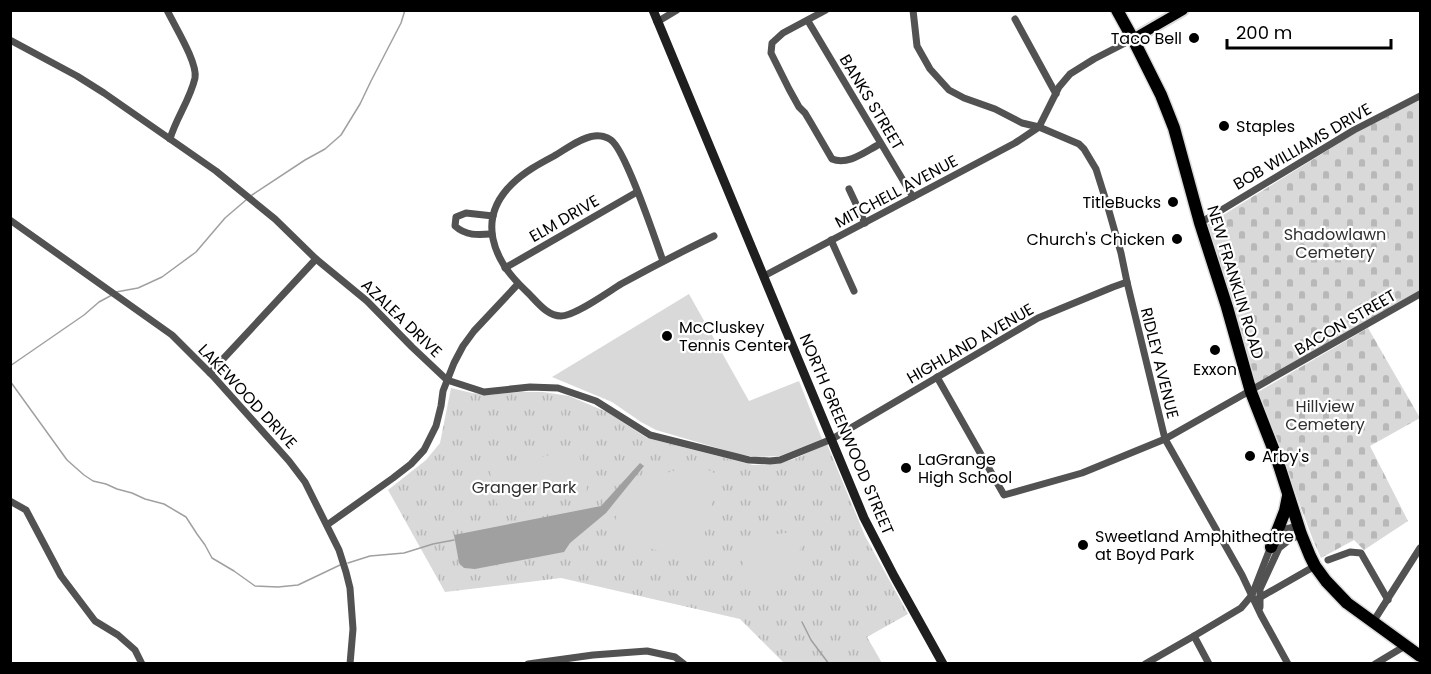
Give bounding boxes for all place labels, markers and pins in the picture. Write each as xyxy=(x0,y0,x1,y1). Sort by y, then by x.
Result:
place label: Taco Bell xyxy=(1111,27,1182,50)
marker: Taco Bell xyxy=(1187,31,1201,45)
place label: Staples xyxy=(1236,115,1295,138)
marker: Staples xyxy=(1217,119,1231,133)
place label: TitleBucks xyxy=(1082,191,1161,214)
marker: TitleBucks xyxy=(1166,195,1180,209)
place label: Church's Chicken xyxy=(1026,228,1165,251)
marker: Church's Chicken xyxy=(1170,232,1184,246)
place label: McCluskey Tennis Center xyxy=(679,316,789,357)
marker: McCluskey Tennis Center xyxy=(660,329,674,343)
marker: Exxon xyxy=(1208,343,1222,357)
place label: Exxon xyxy=(1193,358,1237,381)
place label: Arby's xyxy=(1262,445,1309,468)
place label: LaGrange High School xyxy=(918,448,1012,489)
marker: Arby's xyxy=(1243,449,1257,463)
marker: LaGrange High School xyxy=(899,461,913,475)
place label: Sweetland Amphitheatre at Boyd Park xyxy=(1095,525,1294,566)
marker: Sweetland Amphitheatre at Boyd Park xyxy=(1076,538,1090,552)

